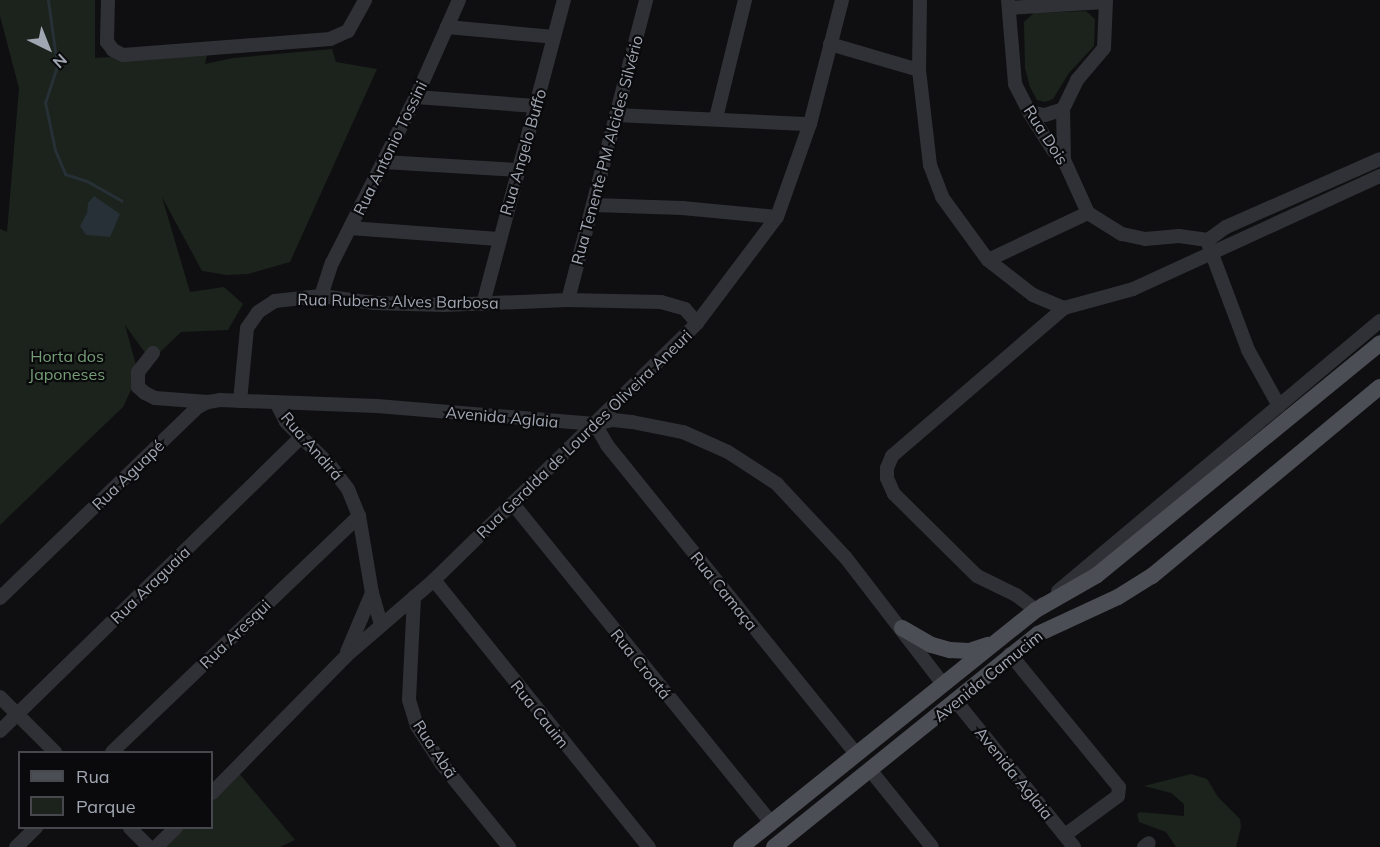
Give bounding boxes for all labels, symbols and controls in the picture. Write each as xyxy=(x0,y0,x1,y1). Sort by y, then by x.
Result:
north arrow xyxy=(18,18,78,78)
street label: Rua Tenente PM Alcides Silvério xyxy=(567,33,647,267)
text: N xyxy=(49,50,72,73)
street label: Rua Antonio Tossini xyxy=(349,78,431,218)
street label: Rua Angelo Buffo xyxy=(496,87,550,217)
street label: Rua Dois xyxy=(1020,102,1072,168)
street label: Rua Rubens Alves Barbosa xyxy=(297,290,499,312)
street label: Rua Geralda de Lourdes Oliveira Aneuri xyxy=(472,326,696,542)
park label: Horta dos Japoneses xyxy=(29,346,105,384)
street label: Avenida Aglaia xyxy=(445,403,559,431)
street label: Rua Andirá xyxy=(277,408,347,484)
street label: Rua Aguapé xyxy=(88,436,168,514)
street label: Rua Araguaia xyxy=(106,542,194,628)
street label: Rua Camaça xyxy=(687,548,761,634)
street label: Rua Aresqui xyxy=(196,596,274,672)
street label: Rua Croatá xyxy=(607,625,675,703)
street label: Avenida Camucim xyxy=(930,626,1046,726)
street label: Rua Cauim xyxy=(507,676,573,752)
street label: Rua Abã xyxy=(409,716,461,782)
street label: Avenida Aglaia xyxy=(971,723,1057,823)
legend xyxy=(18,751,213,829)
text: Rua xyxy=(76,765,110,788)
text: Parque xyxy=(76,795,135,818)

